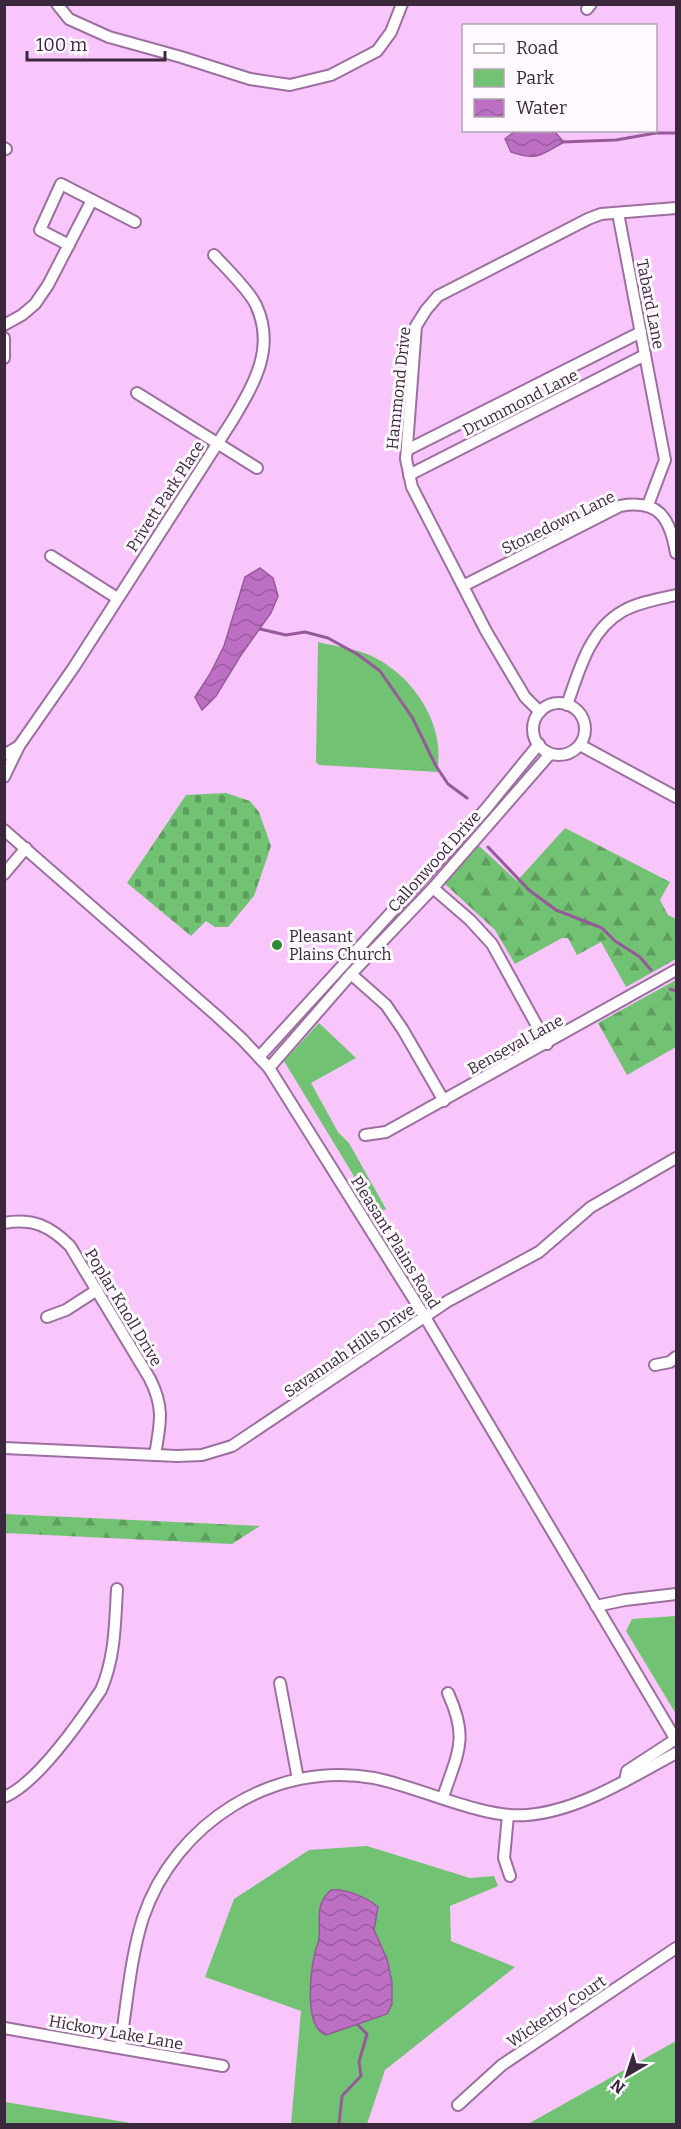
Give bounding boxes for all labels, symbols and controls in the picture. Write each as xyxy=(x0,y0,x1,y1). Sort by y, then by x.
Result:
scale bar xyxy=(27,24,165,62)
legend xyxy=(462,24,657,132)
text: 100 m xyxy=(36,34,87,56)
text: Road xyxy=(516,37,559,59)
text: Park xyxy=(516,67,555,89)
text: Water xyxy=(516,97,567,119)
street label: Tabard Lane xyxy=(633,258,669,351)
street label: Hammond Drive xyxy=(383,326,414,450)
street label: Drummond Lane xyxy=(459,365,581,440)
street label: Privett Park Place xyxy=(122,437,208,555)
street label: Stonedown Lane xyxy=(498,487,618,558)
street label: Callonwood Drive xyxy=(384,807,485,916)
place label: Pleasant Plains Church xyxy=(289,927,392,964)
marker: Pleasant Plains Church xyxy=(270,938,284,952)
street label: Benseval Lane xyxy=(464,1010,566,1078)
street label: Pleasant Plains Road xyxy=(347,1172,444,1313)
street label: Poplar Knoll Drive xyxy=(81,1245,166,1369)
street label: Savannah Hills Drive xyxy=(280,1300,418,1401)
street label: Wickerby Court xyxy=(503,1971,609,2051)
street label: Hickory Lake Lane xyxy=(47,2011,185,2054)
north arrow xyxy=(597,2045,657,2105)
text: N xyxy=(607,2075,629,2098)

